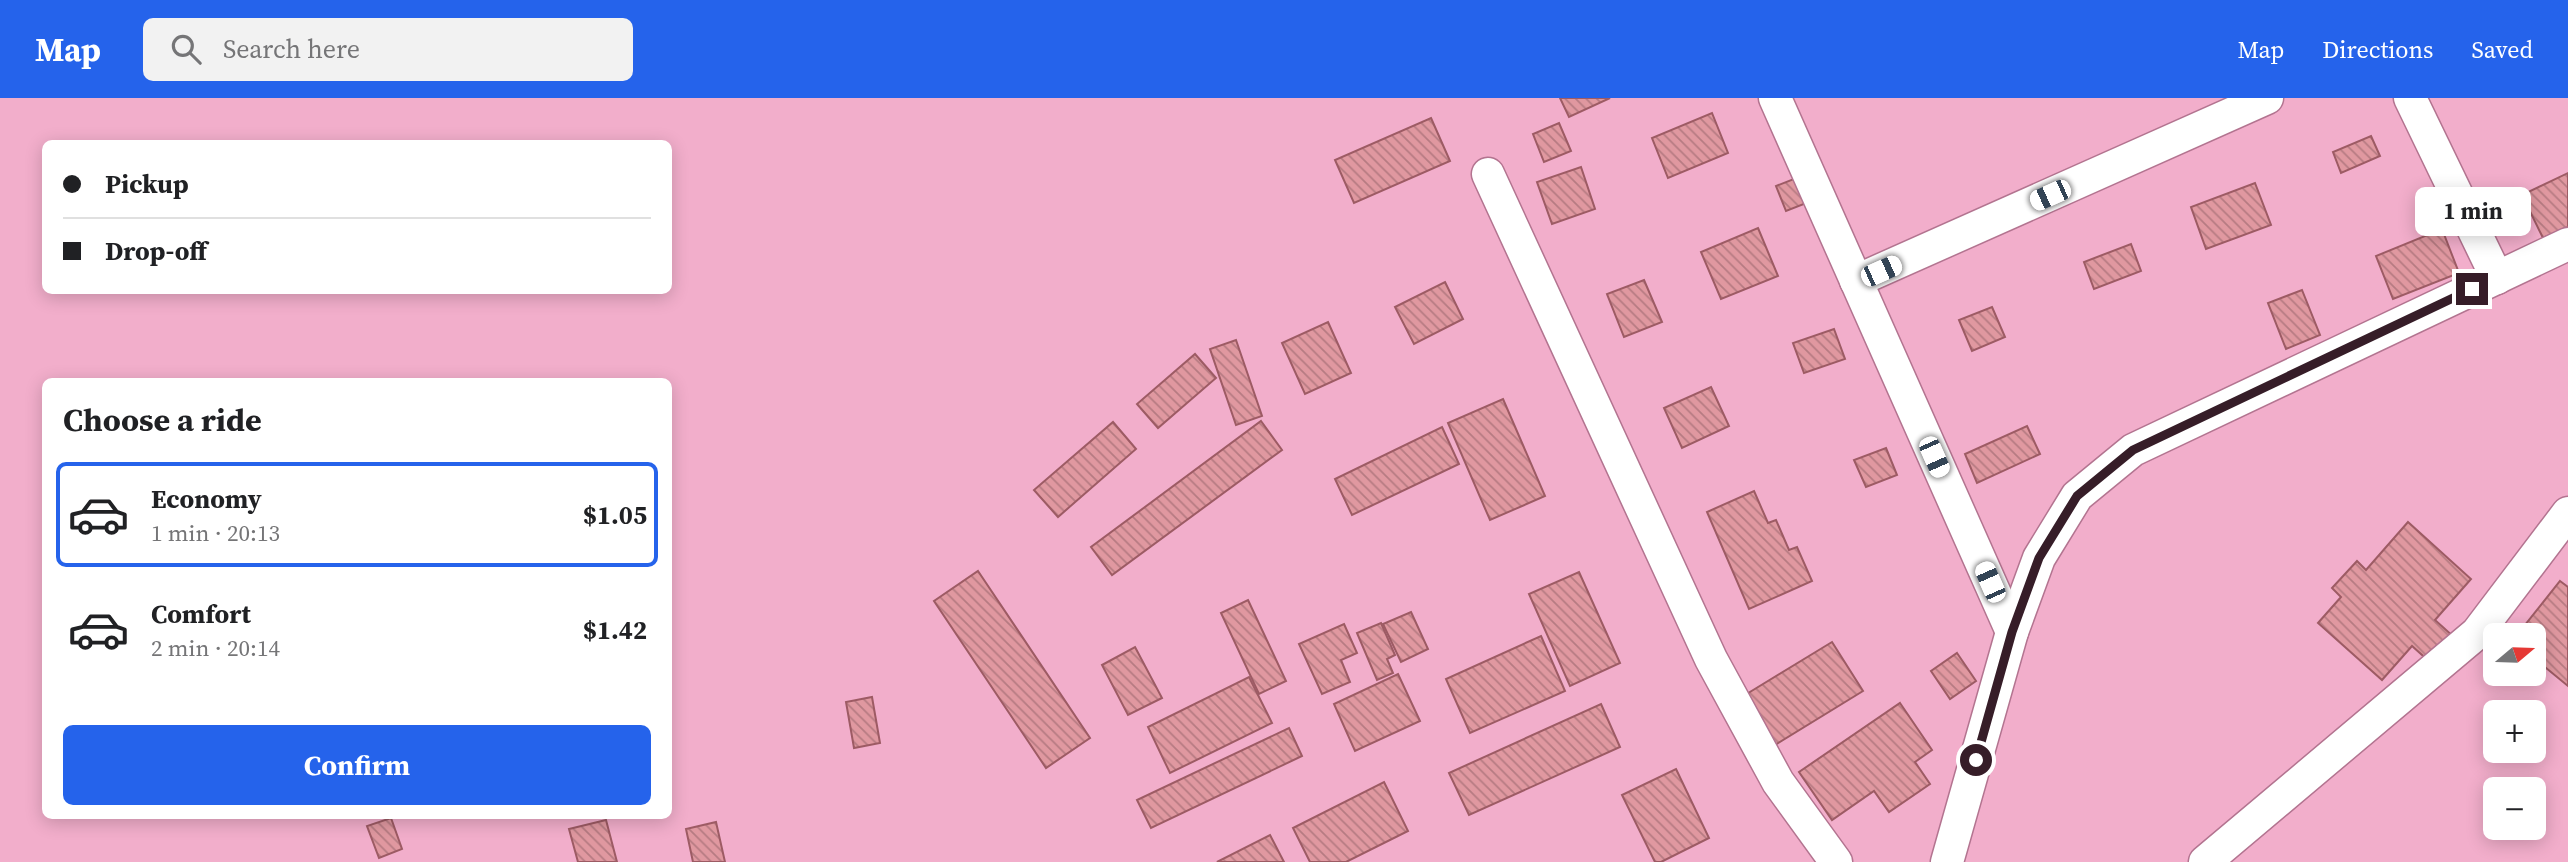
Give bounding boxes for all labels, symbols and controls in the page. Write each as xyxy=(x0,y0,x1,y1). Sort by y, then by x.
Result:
search box xyxy=(143,18,633,81)
text: Map xyxy=(35,27,101,72)
icon: search xyxy=(167,30,205,68)
text: Search here xyxy=(223,31,360,67)
text: Map xyxy=(2237,33,2284,66)
text: Directions xyxy=(2322,33,2433,66)
text: Saved xyxy=(2471,33,2533,66)
text: Pickup xyxy=(105,166,189,202)
car xyxy=(2027,177,2074,213)
callout: 1 min xyxy=(2414,188,2530,236)
text: 1 min xyxy=(2443,195,2503,227)
text: Drop-off xyxy=(105,233,207,269)
car xyxy=(1858,253,1905,289)
route end xyxy=(2456,273,2488,305)
text: Choose a ride xyxy=(63,398,262,442)
car xyxy=(1916,434,1953,480)
text: Economy xyxy=(151,481,262,517)
icon: car xyxy=(67,483,130,546)
text: $1.05 xyxy=(583,497,647,533)
text: 1 min · 20:13 xyxy=(151,517,280,549)
car xyxy=(1972,559,2009,605)
text: Comfort xyxy=(151,596,251,632)
icon: car xyxy=(67,598,130,661)
text: $1.42 xyxy=(583,612,647,648)
north arrow xyxy=(2483,623,2546,686)
map controls xyxy=(2483,623,2546,840)
text: 2 min · 20:14 xyxy=(151,632,280,664)
button: + xyxy=(2483,700,2546,763)
button: Confirm xyxy=(63,725,651,805)
route start xyxy=(1960,744,1992,776)
button: − xyxy=(2483,777,2546,840)

